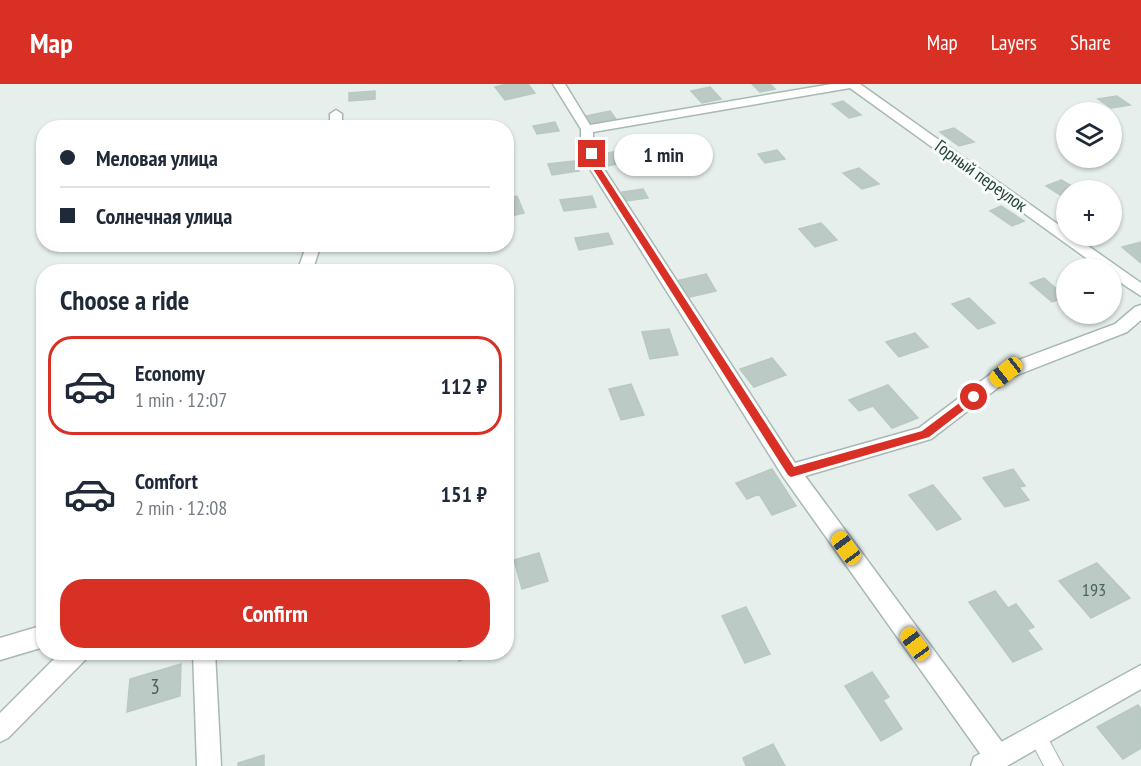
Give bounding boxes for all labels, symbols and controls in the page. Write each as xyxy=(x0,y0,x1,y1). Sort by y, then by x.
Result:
text: Map xyxy=(30,24,73,61)
text: Map xyxy=(927,29,958,56)
text: Layers xyxy=(991,29,1037,56)
text: Share xyxy=(1070,29,1111,56)
map controls xyxy=(1056,102,1122,324)
button: layers xyxy=(1056,102,1122,168)
callout: 1 min xyxy=(613,133,712,175)
street label: Горный переулок xyxy=(931,134,1032,217)
route end xyxy=(578,140,605,167)
text: 1 min xyxy=(643,142,684,168)
text: Меловая улица xyxy=(96,144,218,172)
button: + xyxy=(1056,180,1122,246)
text: Солнечная улица xyxy=(96,202,232,230)
button: − xyxy=(1056,258,1122,324)
text: Choose a ride xyxy=(60,283,189,317)
car xyxy=(986,354,1026,390)
icon: car xyxy=(63,359,117,413)
text: Economy xyxy=(135,359,205,387)
text: 112 ₽ xyxy=(440,372,487,400)
route start xyxy=(960,383,987,410)
text: 1 min · 12:07 xyxy=(135,387,227,413)
icon: car xyxy=(63,467,117,521)
text: Comfort xyxy=(135,467,198,495)
text: 151 ₽ xyxy=(440,480,487,508)
text: 2 min · 12:08 xyxy=(135,495,227,521)
car xyxy=(828,528,864,568)
house number: 193 xyxy=(1082,578,1106,601)
button: Confirm xyxy=(60,579,490,648)
car xyxy=(897,624,933,664)
house number: 3 xyxy=(150,673,160,700)

